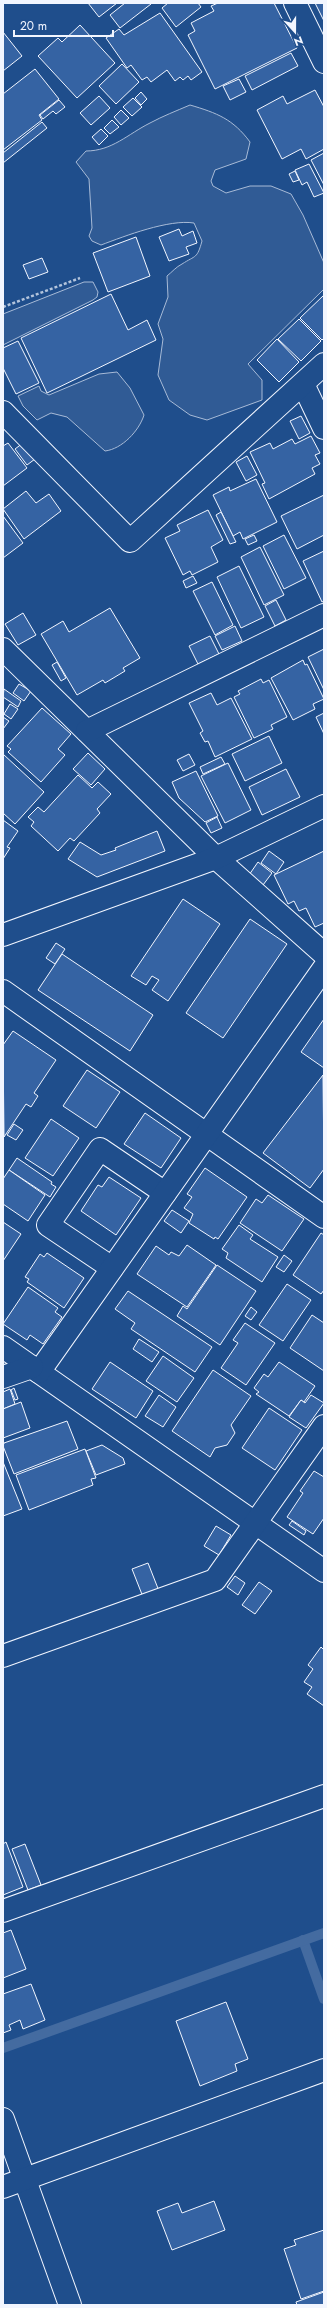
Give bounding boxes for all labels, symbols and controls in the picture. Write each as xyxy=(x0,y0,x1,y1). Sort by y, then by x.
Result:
scale bar xyxy=(14,12,113,38)
north arrow xyxy=(275,12,315,52)
text: 20 m xyxy=(20,17,47,35)
text: N xyxy=(292,32,306,50)

